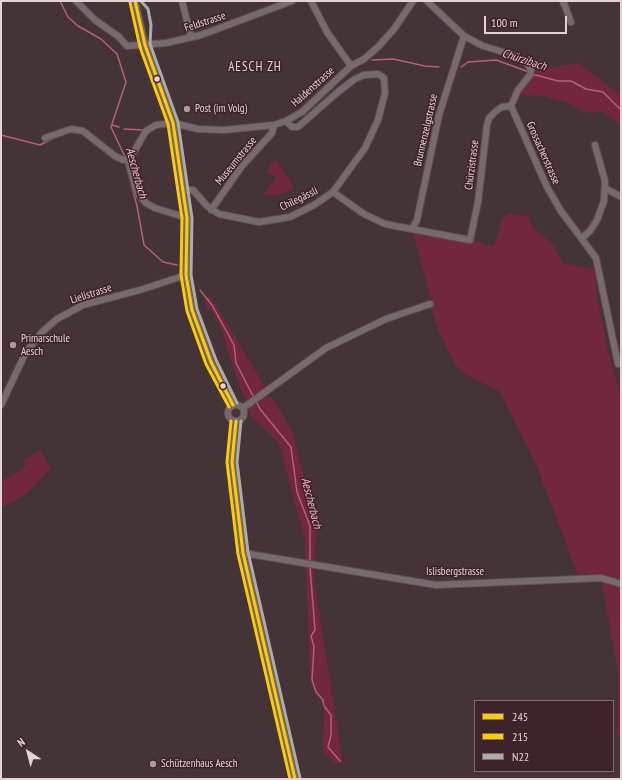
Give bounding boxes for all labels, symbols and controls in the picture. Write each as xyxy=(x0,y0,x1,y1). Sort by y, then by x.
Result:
scale bar xyxy=(486,8,569,34)
street label: Feldstrasse xyxy=(183,9,227,35)
text: 100 m xyxy=(491,15,518,30)
water label: Chürzibach xyxy=(500,46,548,74)
district label: AESCH ZH xyxy=(228,59,282,75)
street label: Haldenstrasse xyxy=(289,64,337,110)
unlabelled marker xyxy=(152,74,162,84)
street label: Brunnenzelgstrasse xyxy=(411,93,441,167)
place label: Post (im Volg) xyxy=(195,102,247,116)
marker: Post (im Volg) xyxy=(182,104,192,114)
street label: Grossacherstrasse xyxy=(523,120,563,186)
street label: Museumstrasse xyxy=(213,134,259,188)
street label: Chürzistrasse xyxy=(462,139,482,191)
water label: Aescherbach xyxy=(122,146,150,200)
street label: Chilegässli xyxy=(278,184,320,214)
street label: Lielistrasse xyxy=(69,281,113,307)
place label: Primarschule Aesch xyxy=(21,332,70,358)
marker: Primarschule Aesch xyxy=(8,340,18,350)
unlabelled marker xyxy=(218,381,228,391)
water label: Aescherbach xyxy=(298,476,324,530)
street label: Islisbergstrasse xyxy=(426,565,484,579)
legend xyxy=(474,700,614,772)
text: 245 xyxy=(512,709,528,724)
text: 215 xyxy=(512,729,528,744)
north arrow xyxy=(8,732,48,772)
text: N xyxy=(14,735,27,750)
text: N22 xyxy=(512,749,529,764)
place label: Schützenhaus Aesch xyxy=(161,757,238,771)
marker: Schützenhaus Aesch xyxy=(148,759,158,769)

